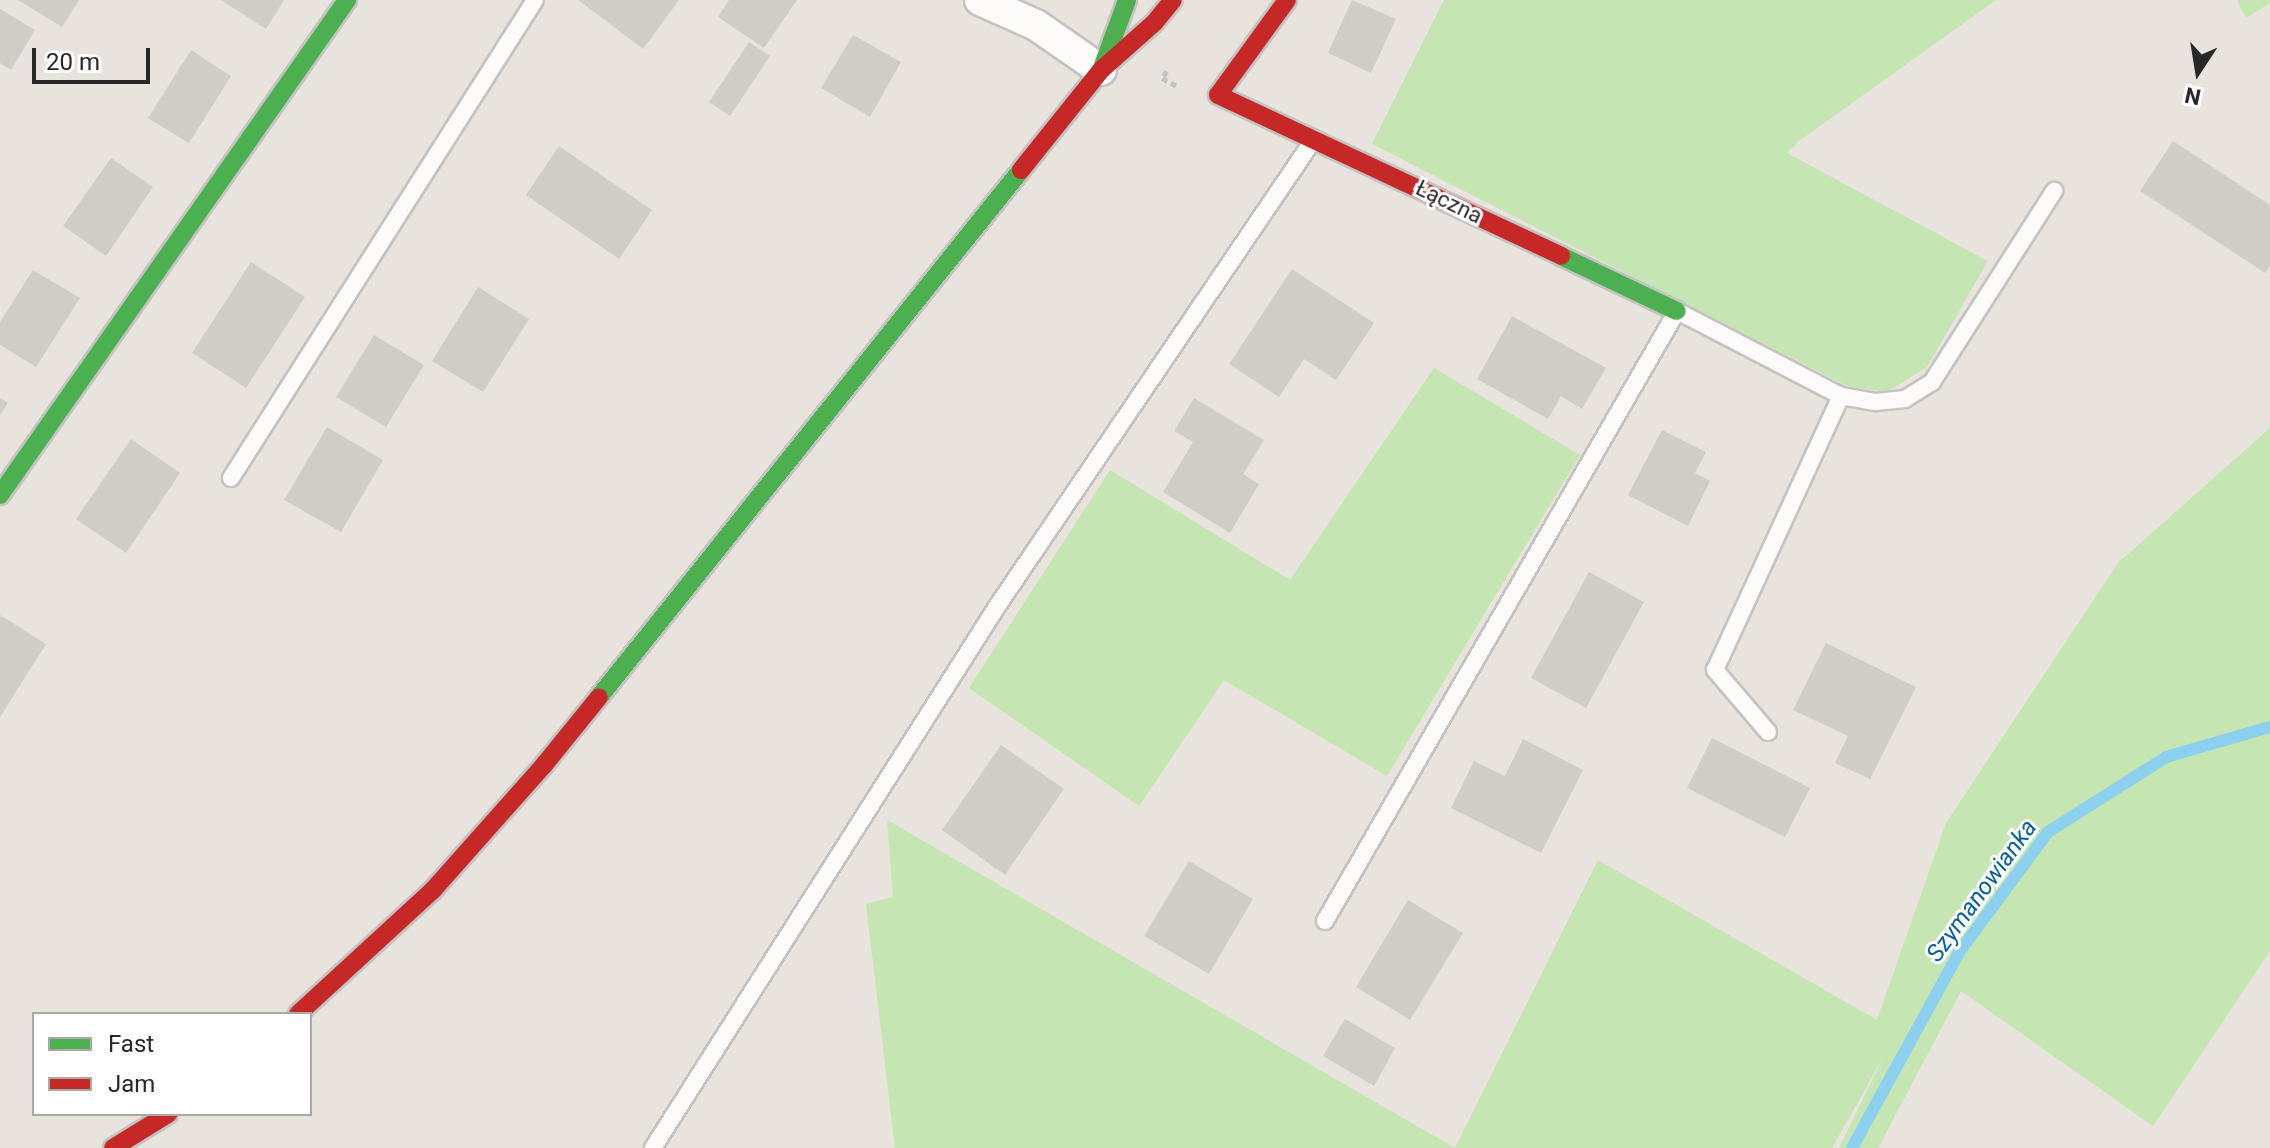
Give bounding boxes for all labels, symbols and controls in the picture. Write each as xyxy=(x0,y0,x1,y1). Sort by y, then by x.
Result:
scale bar xyxy=(36,32,154,82)
north arrow xyxy=(2158,32,2238,112)
text: 20 m xyxy=(46,48,100,76)
text: N xyxy=(2183,82,2203,110)
street label: Łączna xyxy=(1412,175,1486,229)
water label: Szymanowianka xyxy=(1921,814,2043,968)
legend xyxy=(32,1012,312,1116)
text: Fast xyxy=(108,1030,154,1058)
text: Jam xyxy=(108,1070,155,1098)

